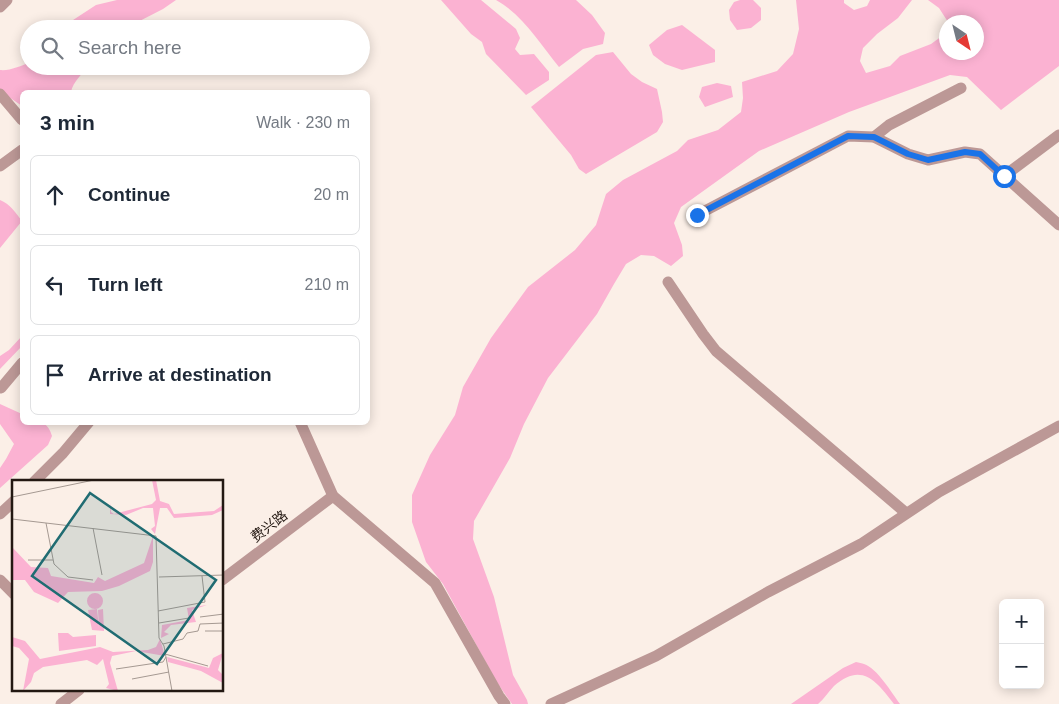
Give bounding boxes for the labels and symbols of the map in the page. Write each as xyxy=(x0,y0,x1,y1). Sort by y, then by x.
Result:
north arrow xyxy=(939,15,984,60)
route start xyxy=(993,165,1016,188)
route end xyxy=(686,204,709,227)
inset map xyxy=(12,480,224,692)
street label: 费兴路 xyxy=(248,507,290,545)

